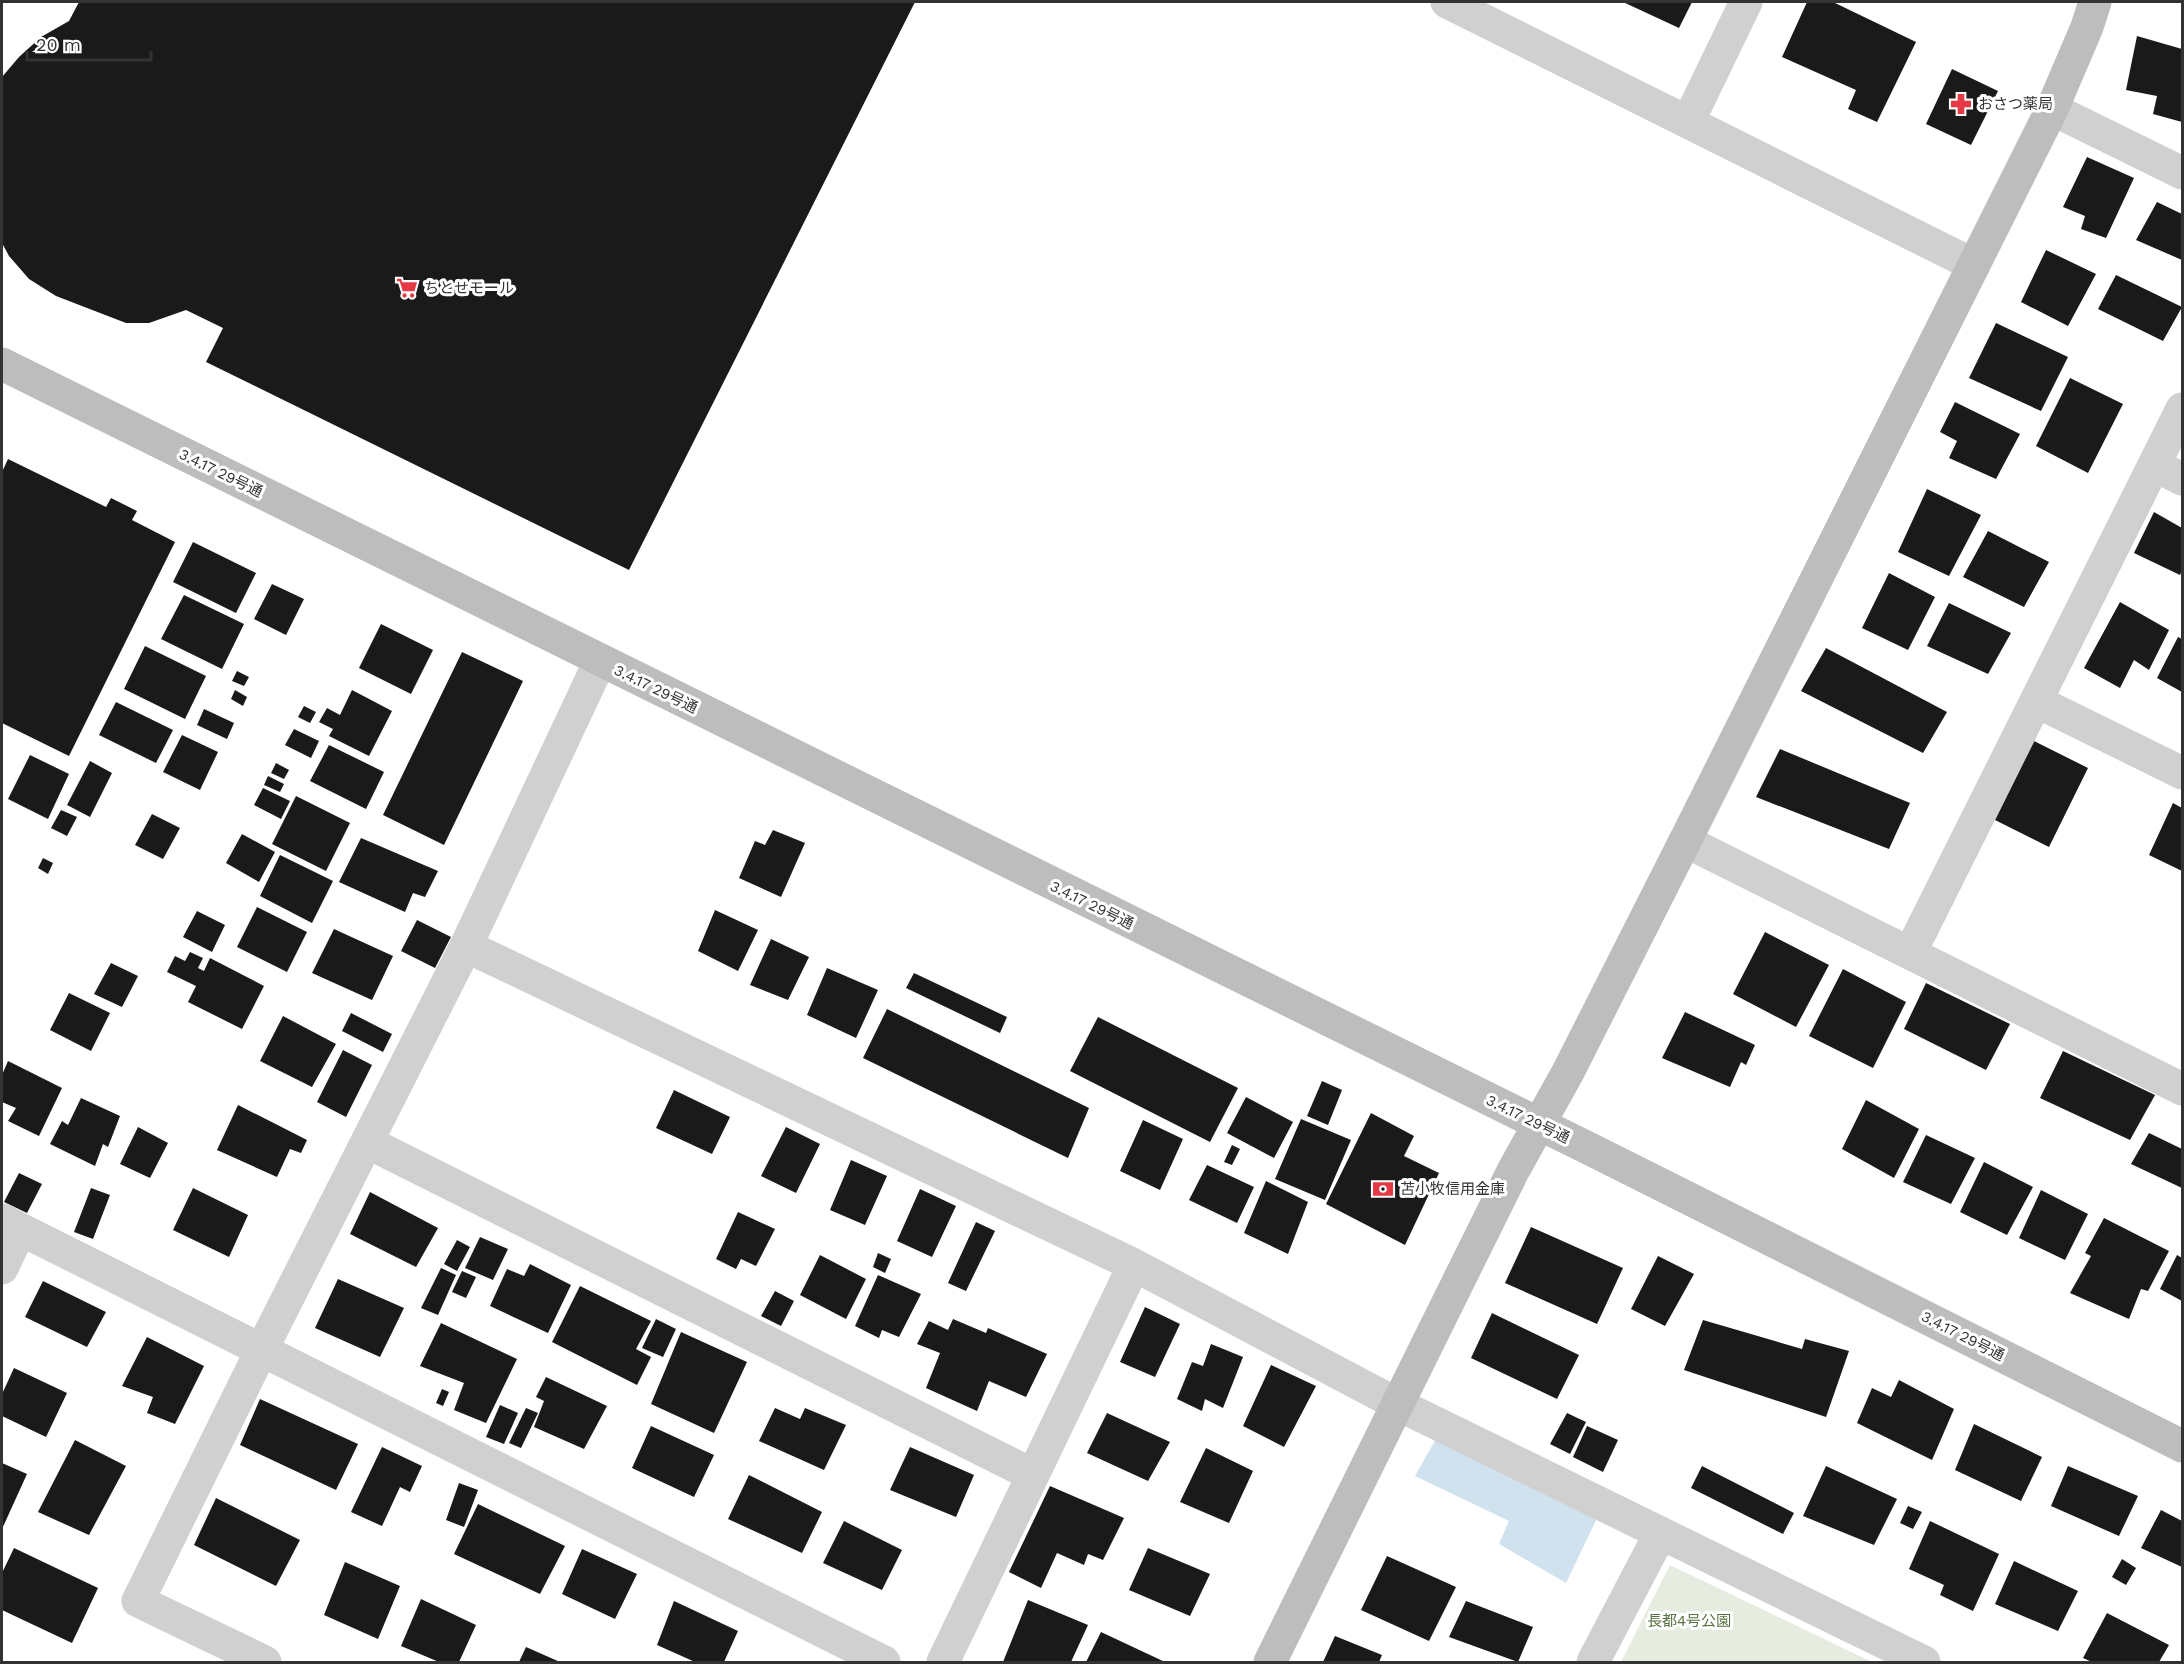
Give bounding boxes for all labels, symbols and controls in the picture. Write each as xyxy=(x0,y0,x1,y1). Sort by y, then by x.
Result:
scale bar xyxy=(27,24,152,62)
text: 20 m xyxy=(36,34,81,55)
pharmacy icon: おさつ薬局 xyxy=(1949,92,1973,116)
place label: おさつ薬局 xyxy=(1978,95,2053,113)
supermarket icon: ちとせモール xyxy=(395,276,419,300)
place label: ちとせモール xyxy=(424,279,514,297)
street label: 3.4.17 29号通 xyxy=(176,445,266,501)
street label: 3.4.17 29号通 xyxy=(611,661,701,717)
street label: 3.4.17 29号通 xyxy=(1047,877,1137,933)
street label: 3.4.17 29号通 xyxy=(1483,1091,1573,1147)
bank icon: 苫小牧信用金庫 xyxy=(1371,1177,1395,1201)
place label: 苫小牧信用金庫 xyxy=(1400,1180,1505,1198)
street label: 3.4.17 29号通 xyxy=(1918,1307,2008,1365)
park label: 長都4号公園 xyxy=(1647,1612,1731,1630)

